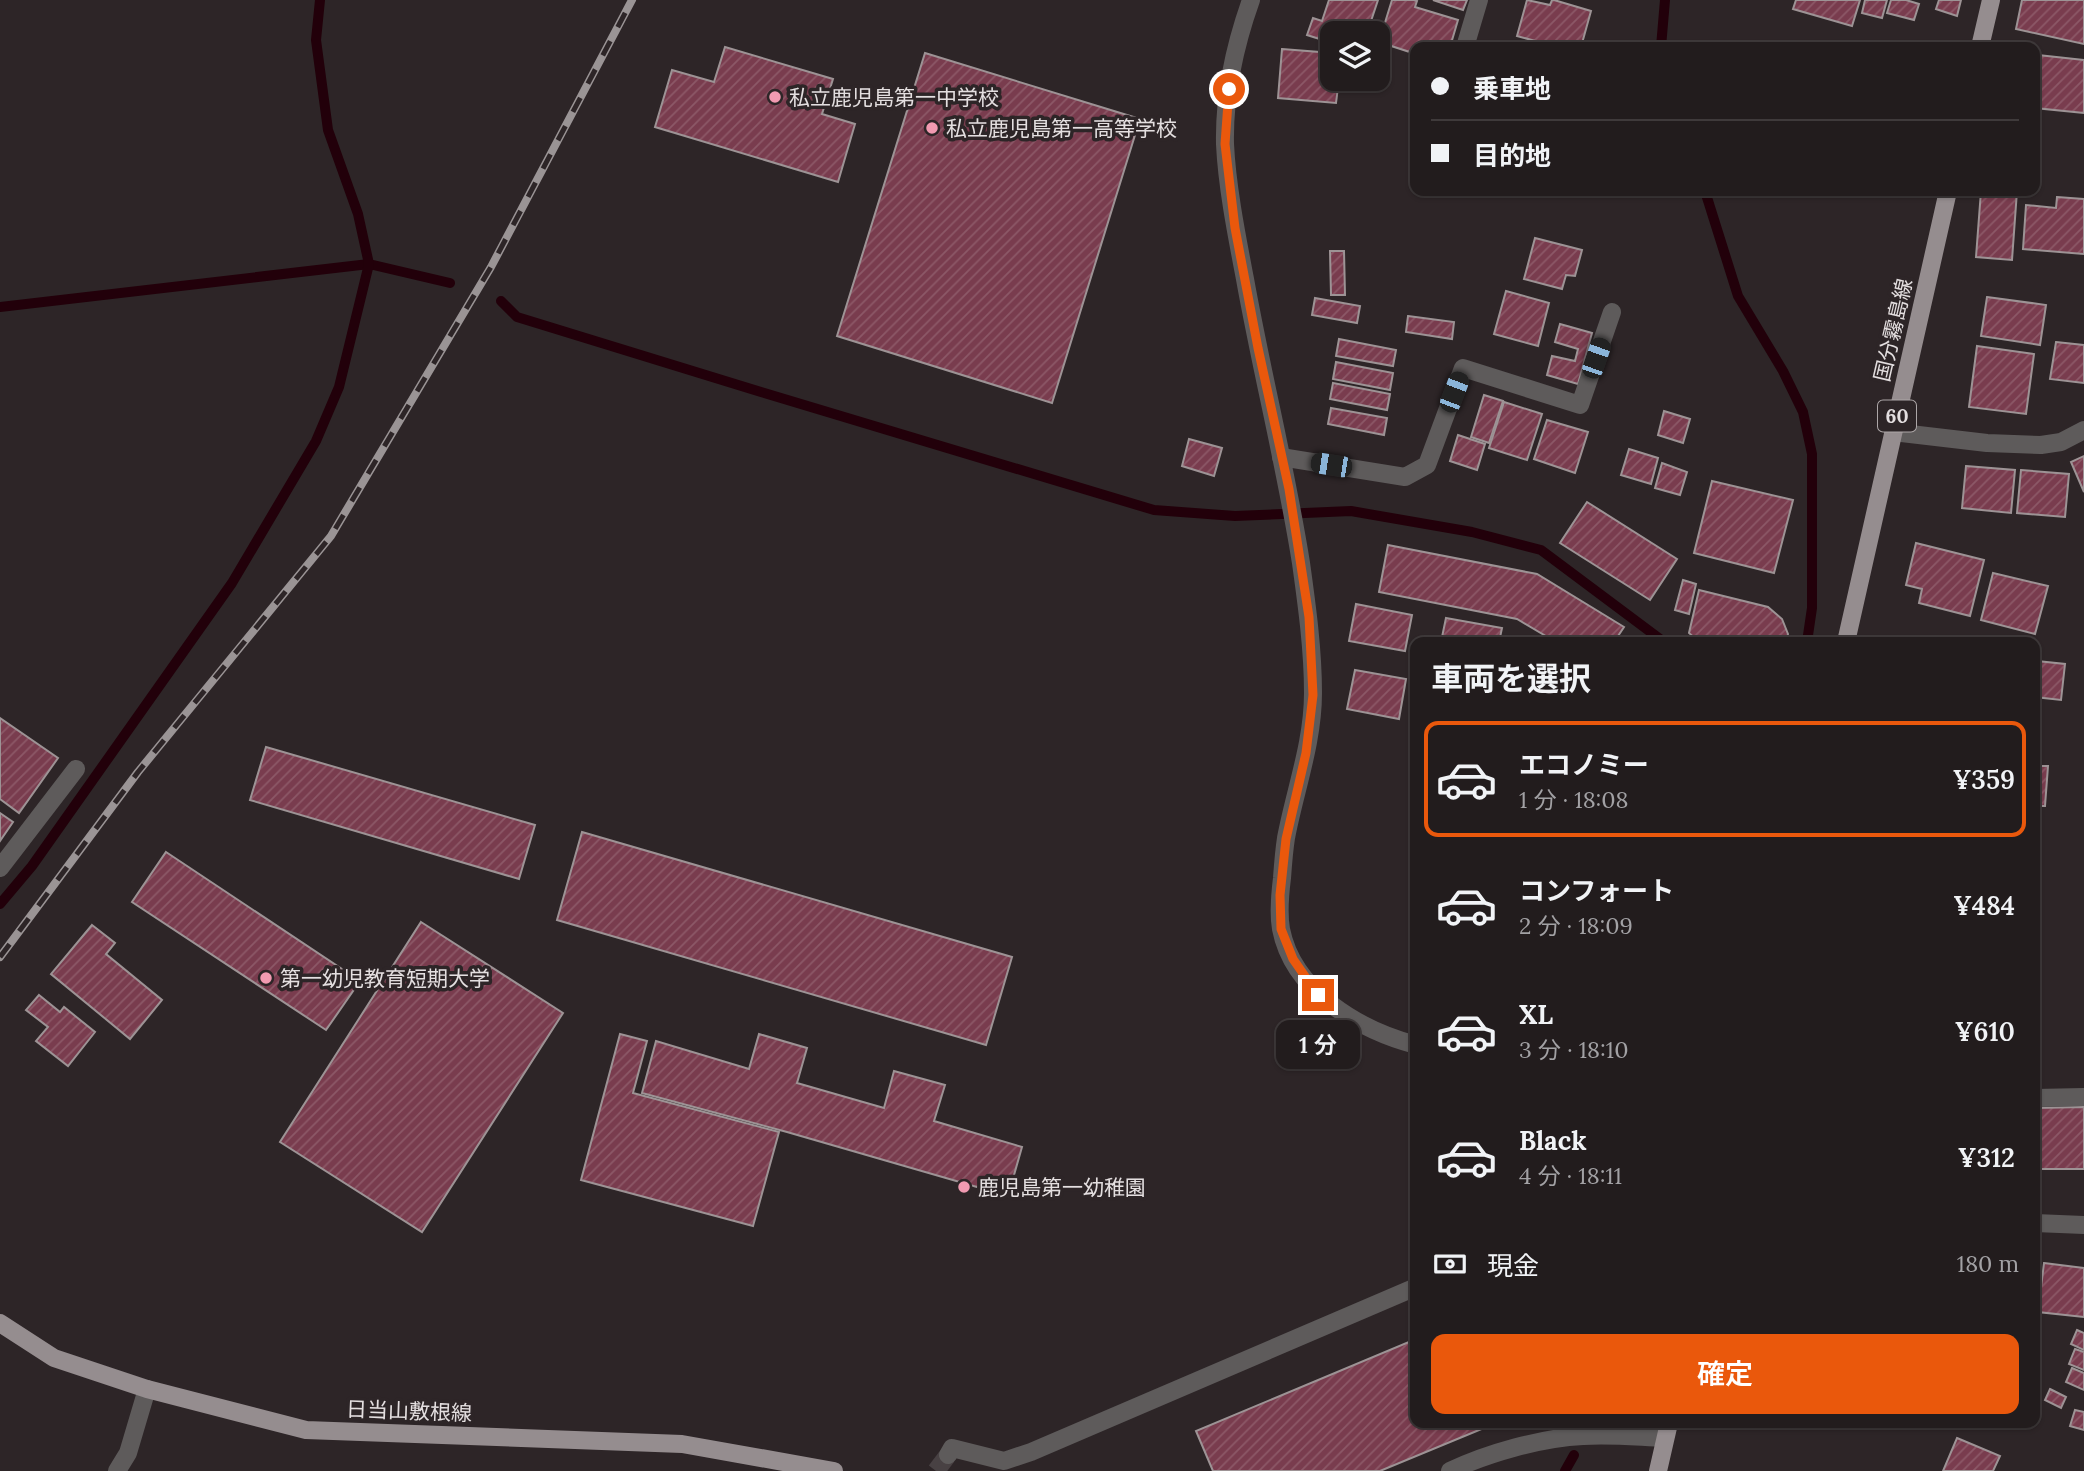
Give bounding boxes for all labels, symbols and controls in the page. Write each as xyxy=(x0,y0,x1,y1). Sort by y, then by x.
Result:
map controls xyxy=(1320,21,1390,91)
button: layers xyxy=(1320,21,1390,91)
text: 乗車地 xyxy=(1473,72,1551,105)
route start xyxy=(1213,73,1245,105)
place label: 私立鹿児島第一中学校 xyxy=(789,84,999,111)
marker: 私立鹿児島第一中学校 xyxy=(767,89,783,105)
place label: 私立鹿児島第一高等学校 xyxy=(946,115,1177,142)
marker: 私立鹿児島第一高等学校 xyxy=(924,120,940,136)
text: 目的地 xyxy=(1473,139,1551,172)
street label: 国分霧島線 xyxy=(1868,276,1918,384)
car xyxy=(1580,335,1613,381)
car xyxy=(1437,369,1472,415)
road number: 60 xyxy=(1878,400,1916,432)
car xyxy=(1309,451,1354,479)
text: 車両を選択 xyxy=(1431,658,1591,699)
icon: car xyxy=(1435,748,1498,811)
text: エコノミー xyxy=(1519,748,1649,781)
text: ¥359 xyxy=(1953,763,2015,796)
text: 1 分 · 18:08 xyxy=(1519,785,1629,814)
icon: car xyxy=(1435,874,1498,937)
text: コンフォート xyxy=(1519,874,1674,907)
text: ¥484 xyxy=(1953,889,2015,922)
text: 2 分 · 18:09 xyxy=(1519,911,1633,940)
place label: 第一幼児教育短期大学 xyxy=(280,965,490,992)
marker: 第一幼児教育短期大学 xyxy=(258,970,274,986)
route end xyxy=(1302,979,1334,1011)
text: XL xyxy=(1519,998,1553,1031)
icon: car xyxy=(1435,1000,1498,1063)
text: ¥610 xyxy=(1955,1015,2015,1048)
callout: 1 分 xyxy=(1276,1020,1360,1068)
text: 1 分 xyxy=(1299,1030,1337,1059)
text: 3 分 · 18:10 xyxy=(1519,1035,1628,1064)
text: Black xyxy=(1519,1124,1587,1157)
icon: car xyxy=(1435,1126,1498,1189)
text: ¥312 xyxy=(1958,1141,2015,1174)
text: 4 分 · 18:11 xyxy=(1519,1161,1622,1190)
place label: 鹿児島第一幼稚園 xyxy=(978,1174,1146,1201)
marker: 鹿児島第一幼稚園 xyxy=(956,1179,972,1195)
icon: cash xyxy=(1431,1245,1469,1283)
text: 現金 xyxy=(1487,1249,1539,1282)
text: 180 m xyxy=(1957,1249,2019,1278)
button: 確定 xyxy=(1431,1334,2019,1414)
street label: 日当山敷根線 xyxy=(346,1395,472,1427)

